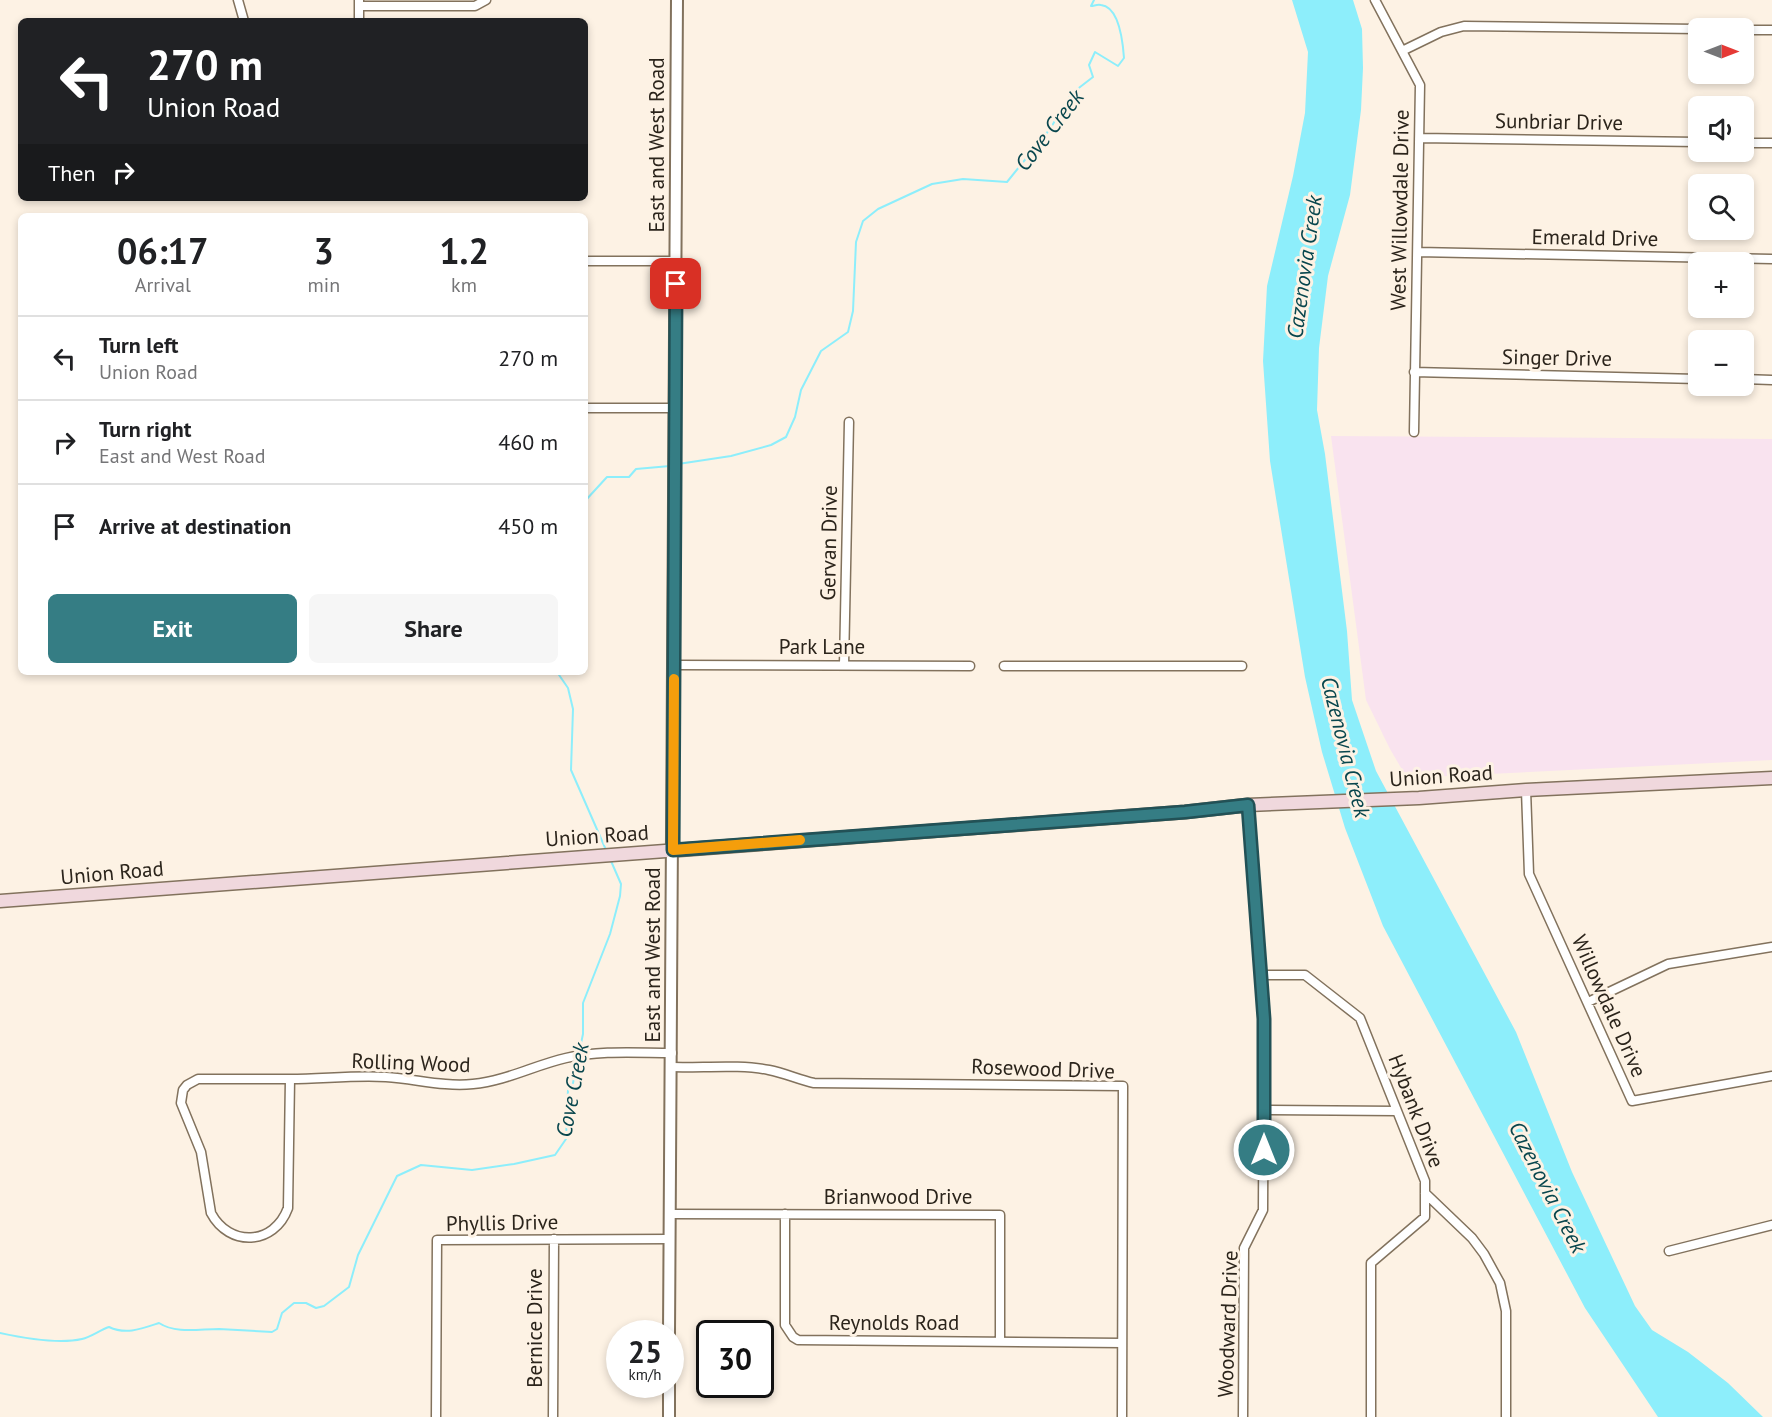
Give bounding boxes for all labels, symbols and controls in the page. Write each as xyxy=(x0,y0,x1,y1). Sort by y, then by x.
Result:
north arrow xyxy=(1688,18,1754,84)
map controls xyxy=(1688,18,1754,396)
text: 270 m xyxy=(147,37,263,92)
icon: left xyxy=(48,42,126,120)
street label: East and West Road xyxy=(643,58,670,232)
water label: Cove Creek xyxy=(1008,83,1090,176)
text: Union Road xyxy=(147,90,280,124)
button: sound xyxy=(1688,96,1754,162)
street label: Sunbriar Drive xyxy=(1495,107,1623,136)
street label: West Willowdale Drive xyxy=(1384,109,1415,311)
icon: right xyxy=(107,156,140,189)
text: Then xyxy=(48,159,95,187)
button: search xyxy=(1688,174,1754,240)
water label: Cazenovia Creek xyxy=(1280,193,1328,340)
street label: Emerald Drive xyxy=(1531,223,1659,252)
text: 06:17 xyxy=(117,227,208,274)
text: 3 xyxy=(314,227,334,274)
text: 1.2 xyxy=(439,227,489,274)
button: + xyxy=(1688,252,1754,318)
pin xyxy=(650,258,701,309)
icon: arrive xyxy=(659,267,692,300)
text: Arrival xyxy=(135,272,191,298)
text: min xyxy=(308,272,340,298)
text: km xyxy=(451,272,477,298)
button: − xyxy=(1688,330,1754,396)
text: Turn left xyxy=(99,331,179,359)
icon: left xyxy=(48,342,81,375)
street label: Singer Drive xyxy=(1502,343,1612,372)
text: 270 m xyxy=(498,344,558,372)
text: Union Road xyxy=(99,359,198,385)
text: Turn right xyxy=(99,415,191,443)
icon: right xyxy=(48,426,81,459)
text: 460 m xyxy=(498,428,558,456)
text: East and West Road xyxy=(99,443,266,469)
street label: Gervan Drive xyxy=(814,485,843,601)
icon: arrive xyxy=(48,510,81,543)
text: Arrive at destination xyxy=(99,512,291,540)
text: 450 m xyxy=(498,512,558,540)
button: Exit xyxy=(48,594,297,663)
button: Share xyxy=(309,594,558,663)
street label: Park Lane xyxy=(779,633,865,660)
water label: Cazenovia Creek xyxy=(1315,674,1377,821)
street label: Union Road xyxy=(1388,758,1494,793)
street label: Union Road xyxy=(544,818,650,853)
street label: Union Road xyxy=(59,855,165,890)
street label: East and West Road xyxy=(639,868,666,1042)
street label: Willowdale Drive xyxy=(1566,930,1653,1081)
water label: Cove Creek xyxy=(549,1039,595,1140)
street label: Rolling Wood xyxy=(351,1047,471,1078)
street label: Hybank Drive xyxy=(1382,1050,1450,1171)
street label: Rosewood Drive xyxy=(971,1053,1115,1084)
water label: Cazenovia Creek xyxy=(1503,1116,1594,1259)
position arrow xyxy=(1232,1118,1296,1182)
street label: Brianwood Drive xyxy=(824,1183,972,1210)
street label: Phyllis Drive xyxy=(446,1208,558,1237)
street label: Woodward Drive xyxy=(1211,1250,1244,1398)
street label: Bernice Drive xyxy=(521,1268,548,1388)
street label: Reynolds Road xyxy=(829,1309,959,1336)
speed limit sign: 30 xyxy=(696,1320,774,1398)
text: 25 xyxy=(628,1332,662,1371)
text: km/h xyxy=(629,1365,661,1384)

